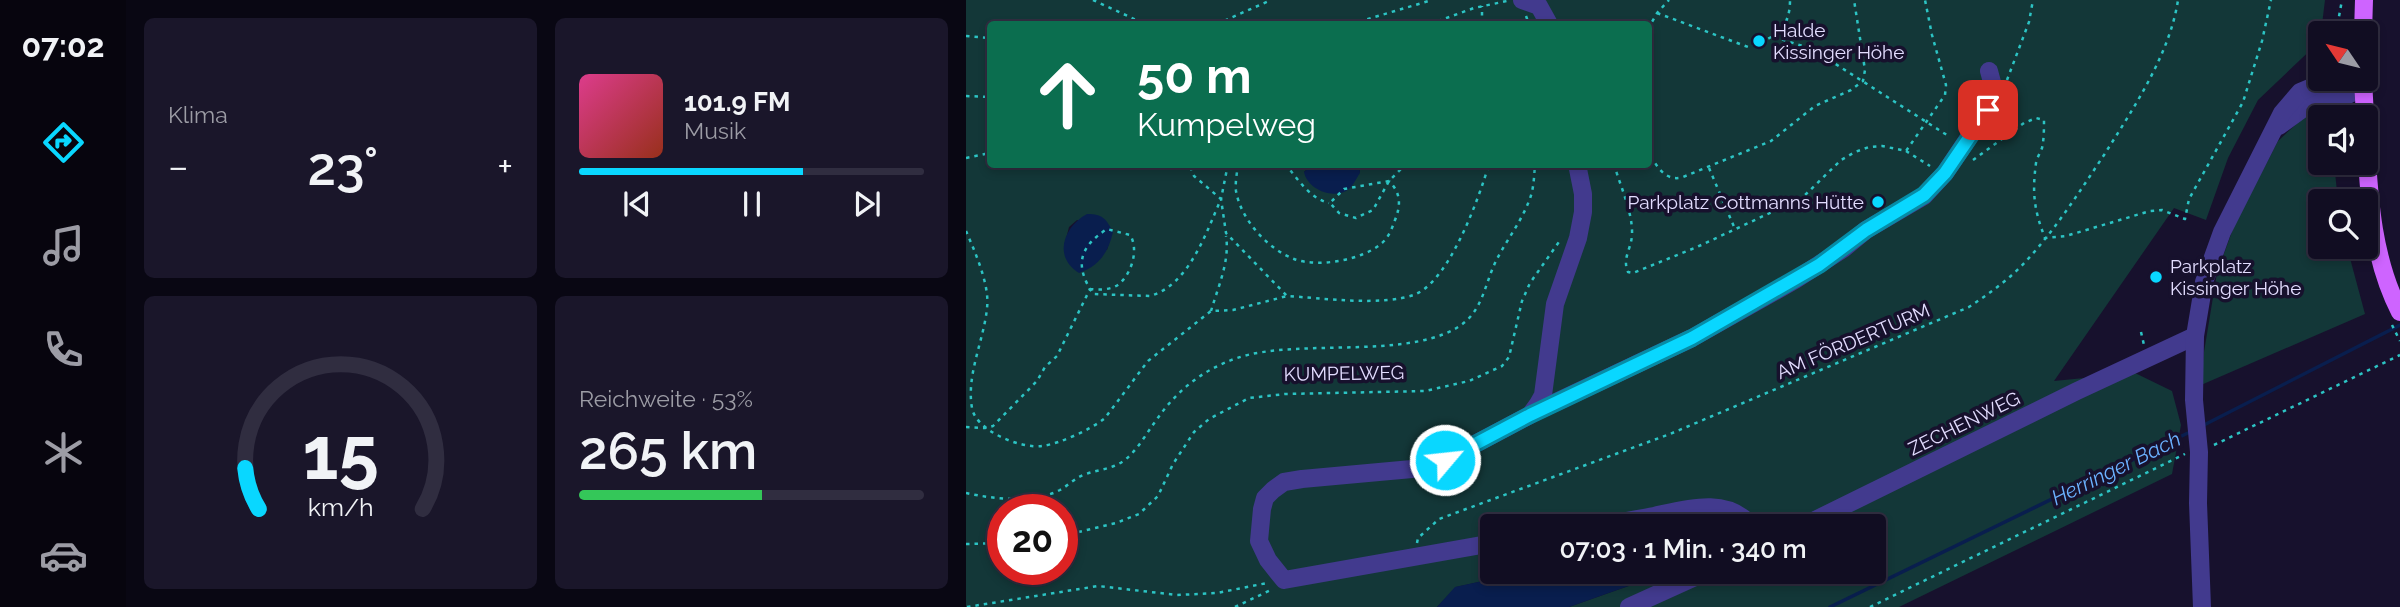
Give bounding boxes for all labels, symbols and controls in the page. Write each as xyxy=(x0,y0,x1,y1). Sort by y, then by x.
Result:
place label: Halde Kissinger Höhe xyxy=(1773,19,1904,63)
north arrow xyxy=(2308,21,2378,91)
map controls xyxy=(2308,21,2378,259)
text: 07:02 xyxy=(21,27,105,64)
marker: Halde Kissinger Höhe xyxy=(1751,33,1767,49)
text: 50 m xyxy=(1137,47,1252,104)
icon: ahead xyxy=(1022,49,1113,140)
pin xyxy=(1958,80,2018,140)
text: 101.9 FM xyxy=(684,87,790,117)
icon: arrive xyxy=(1969,91,2007,129)
text: Klima xyxy=(168,101,228,128)
button: sound xyxy=(2308,105,2378,175)
text: Kumpelweg xyxy=(1137,106,1316,143)
text: Musik xyxy=(684,117,746,144)
icon: directions xyxy=(39,118,88,167)
text: 23° xyxy=(308,136,378,197)
text: − xyxy=(168,144,188,189)
text: + xyxy=(497,144,513,189)
icon: previous xyxy=(618,185,656,223)
icon: pause xyxy=(733,185,771,223)
icon: next xyxy=(848,185,886,223)
button: search xyxy=(2308,189,2378,259)
place label: Parkplatz Cottmanns Hütte xyxy=(1628,191,1864,213)
marker: Parkplatz Cottmanns Hütte xyxy=(1870,194,1886,210)
icon: music xyxy=(39,221,88,270)
place label: Parkplatz Kissinger Höhe xyxy=(2170,255,2301,299)
marker: Parkplatz Kissinger Höhe xyxy=(2148,269,2164,285)
street label: AM FÖRDERTURM xyxy=(1773,299,1933,383)
icon: phone xyxy=(39,325,88,374)
street label: KUMPELWEG xyxy=(1284,361,1404,385)
text: Reichweite · 53% xyxy=(579,385,753,412)
street label: ZECHENWEG xyxy=(1905,387,2023,459)
text: 15 xyxy=(302,411,379,496)
text: 265 km xyxy=(579,420,757,481)
position arrow xyxy=(1408,423,1482,497)
water label: Herringer Bach xyxy=(2047,426,2185,510)
icon: climate xyxy=(39,428,88,477)
text: km/h xyxy=(308,491,373,521)
speed limit sign: 20 xyxy=(987,494,1078,585)
icon: car xyxy=(39,531,88,580)
text: 07:03 · 1 Min. · 340 m xyxy=(1559,534,1807,564)

